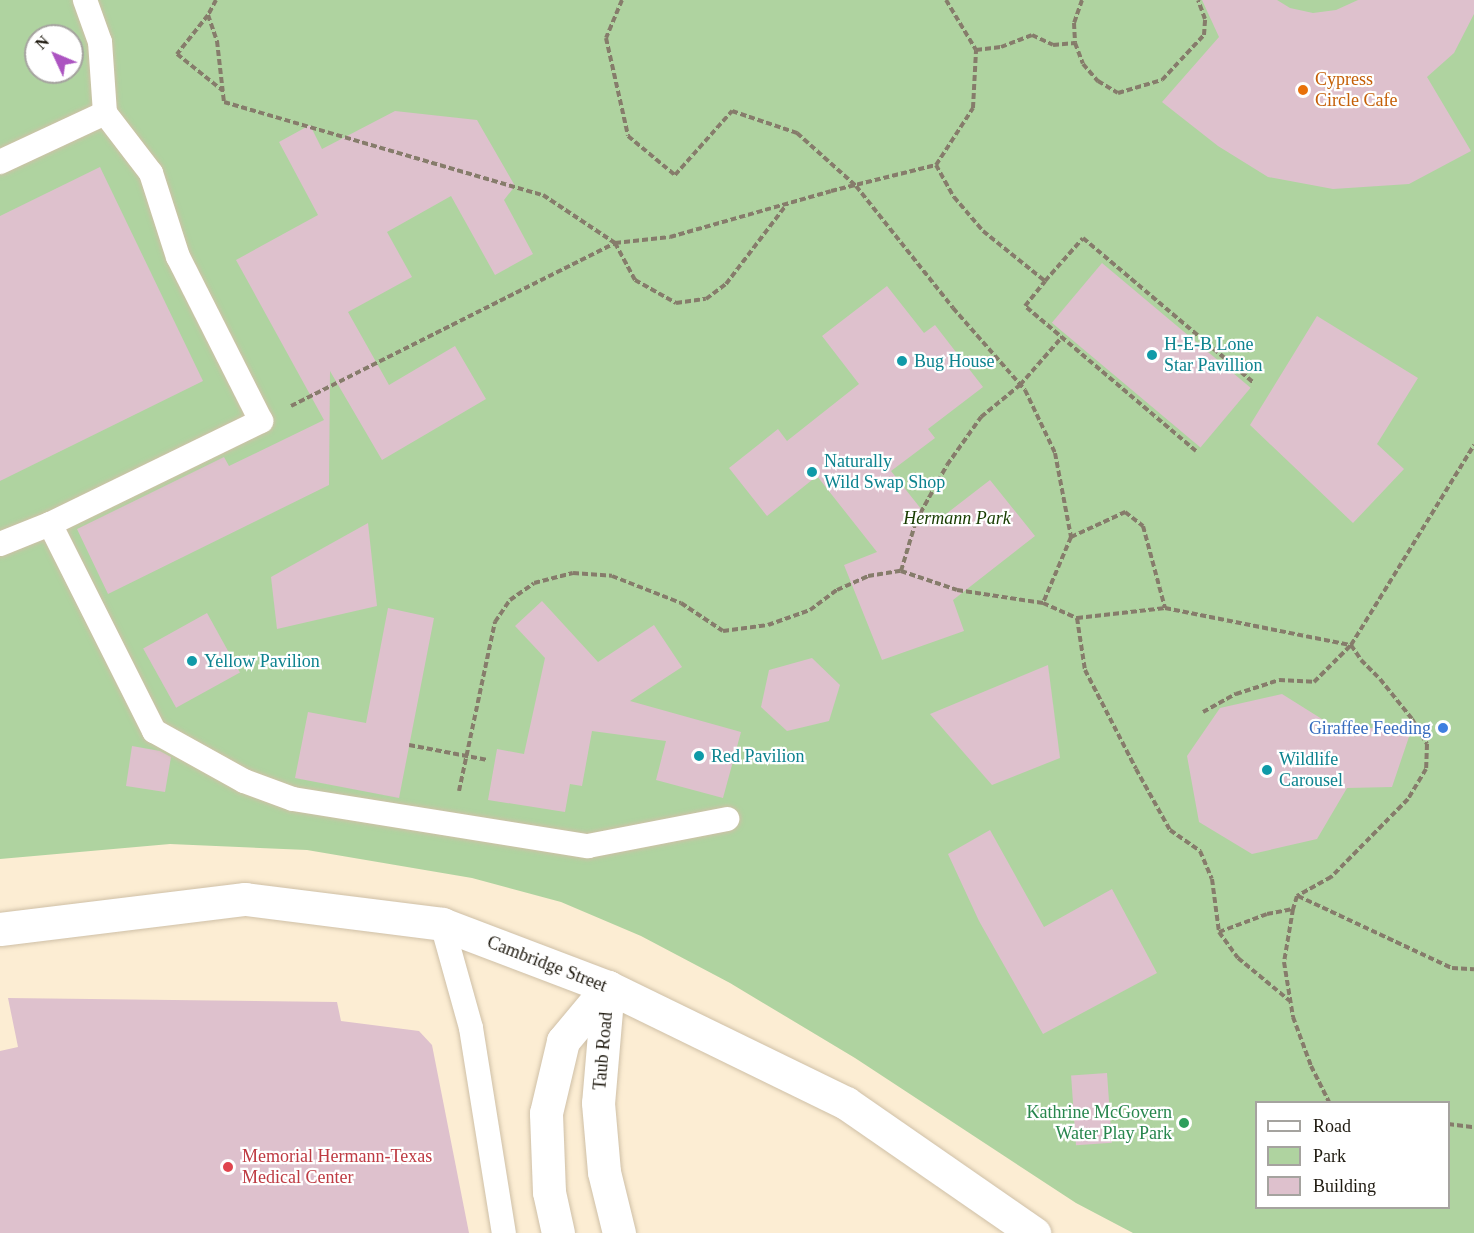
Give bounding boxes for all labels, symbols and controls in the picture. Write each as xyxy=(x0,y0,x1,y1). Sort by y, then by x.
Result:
north arrow xyxy=(24,24,84,84)
text: N xyxy=(32,32,52,53)
place label: Cypress Circle Cafe xyxy=(1315,69,1397,112)
marker: Cypress Circle Cafe xyxy=(1296,83,1310,97)
place label: H-E-B Lone Star Pavillion xyxy=(1164,334,1262,376)
marker: H-E-B Lone Star Pavillion xyxy=(1145,348,1159,362)
place label: Bug House xyxy=(914,350,994,372)
marker: Bug House xyxy=(895,354,909,368)
place label: Naturally Wild Swap Shop xyxy=(824,451,945,494)
marker: Naturally Wild Swap Shop xyxy=(805,465,819,479)
park label: Hermann Park xyxy=(903,507,1011,529)
place label: Yellow Pavilion xyxy=(204,650,320,672)
marker: Yellow Pavilion xyxy=(185,654,199,668)
place label: Giraffee Feeding xyxy=(1309,717,1431,739)
marker: Giraffee Feeding xyxy=(1436,721,1450,735)
place label: Red Pavilion xyxy=(711,745,804,767)
marker: Red Pavilion xyxy=(692,749,706,763)
place label: Wildlife Carousel xyxy=(1279,749,1343,792)
marker: Wildlife Carousel xyxy=(1260,763,1274,777)
street label: Cambridge Street xyxy=(484,931,610,997)
street label: Taub Road xyxy=(589,1011,617,1091)
legend xyxy=(1255,1101,1450,1209)
place label: Kathrine McGovern Water Play Park xyxy=(1027,1102,1172,1144)
marker: Kathrine McGovern Water Play Park xyxy=(1177,1116,1191,1130)
text: Road xyxy=(1313,1116,1351,1136)
place label: Memorial Hermann-Texas Medical Center xyxy=(242,1146,432,1188)
text: Park xyxy=(1313,1146,1346,1166)
marker: Memorial Hermann-Texas Medical Center xyxy=(219,1158,237,1176)
text: Building xyxy=(1313,1176,1376,1196)

